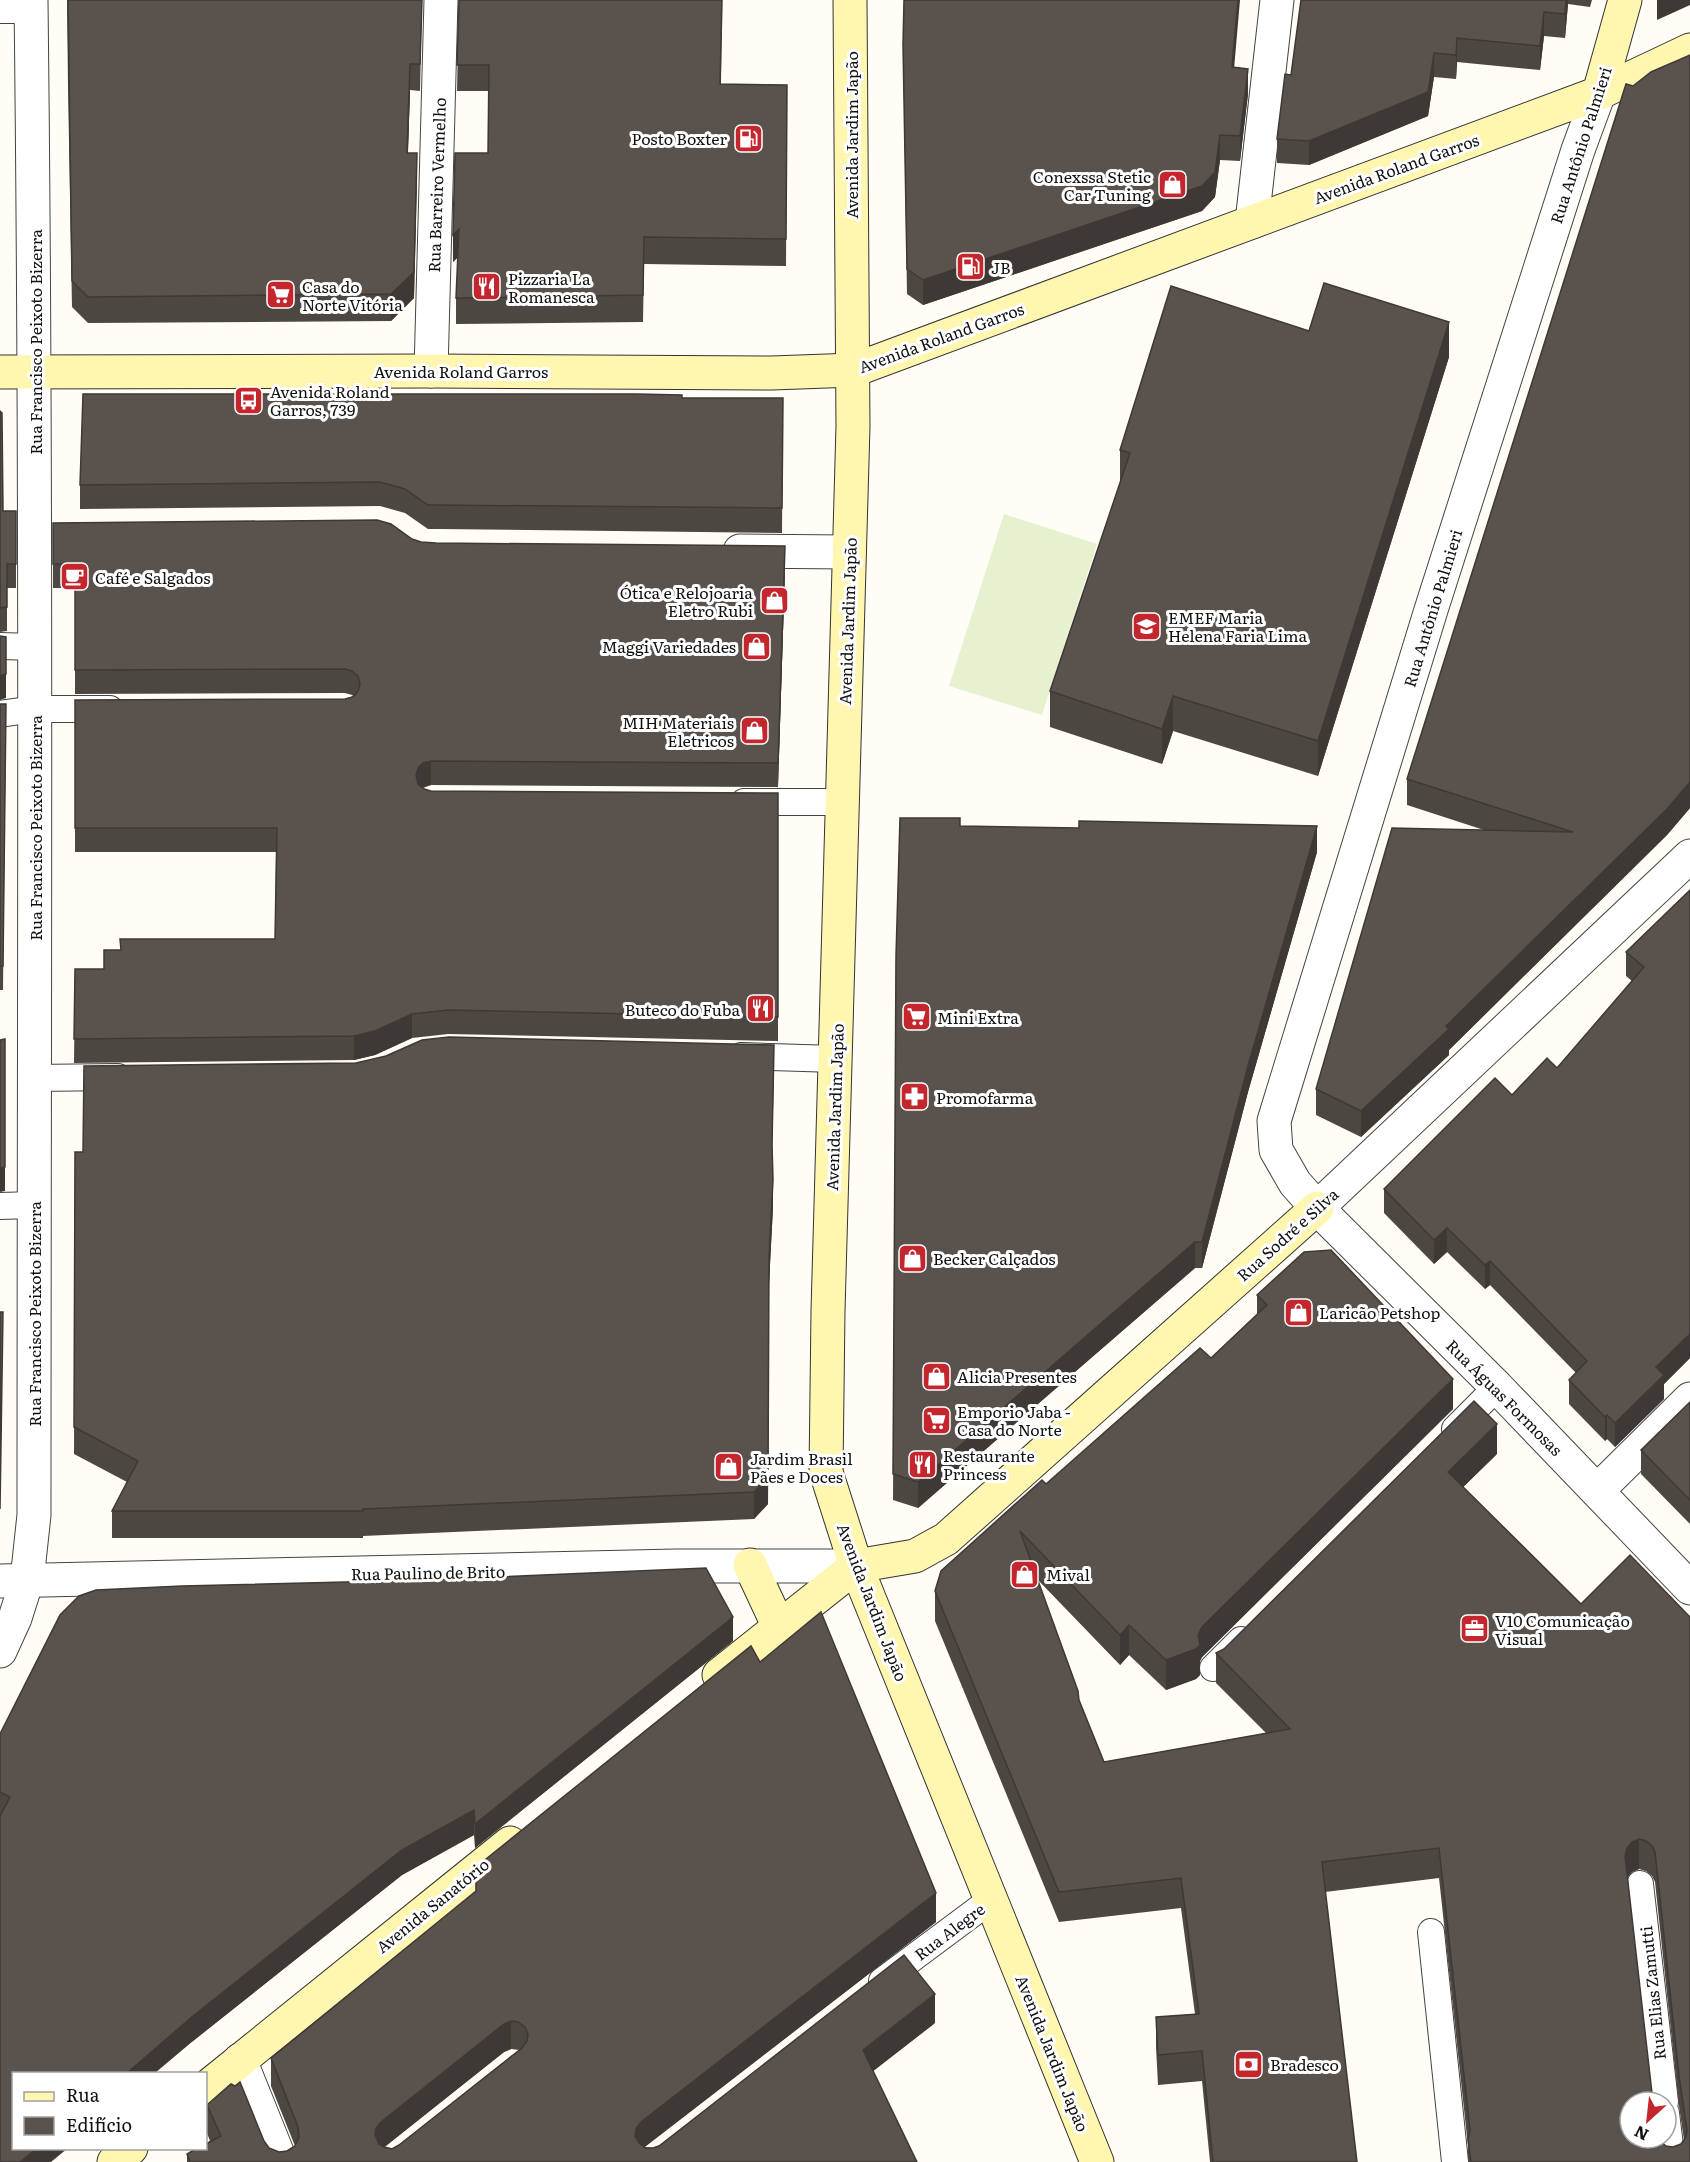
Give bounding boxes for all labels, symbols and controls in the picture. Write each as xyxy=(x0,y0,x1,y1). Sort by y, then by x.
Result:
street label: Avenida Jardim Japão xyxy=(839,51,863,219)
street label: Rua Antônio Palmieri xyxy=(1543,63,1617,227)
street label: Rua Barreiro Vermelho xyxy=(421,97,451,273)
fuel station icon: Posto Boxter xyxy=(732,122,764,154)
place label: Posto Boxter xyxy=(632,126,727,150)
street label: Avenida Roland Garros xyxy=(1310,127,1482,209)
place label: Conexssa Stetic Car Tuning xyxy=(1033,164,1151,206)
shop icon: Conexssa Stetic Car Tuning xyxy=(1156,169,1188,201)
street label: Rua Francisco Peixoto Bizerra xyxy=(23,229,47,455)
fuel station icon: JB xyxy=(954,251,986,283)
place label: JB xyxy=(991,255,1010,279)
place label: Pizzaria La Romanesca xyxy=(508,266,595,308)
restaurant icon: Pizzaria La Romanesca xyxy=(471,271,503,303)
place label: Casa do Norte Vitória xyxy=(302,274,403,316)
supermarket icon: Casa do Norte Vitória xyxy=(265,279,297,311)
street label: Avenida Roland Garros xyxy=(855,296,1027,378)
street label: Avenida Roland Garros xyxy=(374,359,548,383)
place label: Avenida Roland Garros, 739 xyxy=(270,379,390,421)
bus stop icon: Avenida Roland Garros, 739 xyxy=(233,384,265,416)
street label: Rua Antônio Palmieri xyxy=(1397,526,1467,690)
street label: Avenida Jardim Japão xyxy=(832,537,862,705)
cafe icon: Café e Salgados xyxy=(58,561,90,593)
place label: Café e Salgados xyxy=(95,565,210,589)
place label: Ótica e Relojoaria Eletro Rubi xyxy=(620,580,753,622)
shop icon: Ótica e Relojoaria Eletro Rubi xyxy=(758,585,790,617)
place label: EMEF Maria Helena Faria Lima xyxy=(1168,605,1308,647)
school or university icon: EMEF Maria Helena Faria Lima xyxy=(1131,610,1163,642)
shop icon: Maggi Variedades xyxy=(741,630,773,662)
place label: Maggi Variedades xyxy=(602,634,736,658)
place label: MIH Materiais Eletricos xyxy=(622,710,734,752)
street label: Rua Francisco Peixoto Bizerra xyxy=(23,715,47,941)
shop icon: MIH Materiais Eletricos xyxy=(739,715,771,747)
restaurant icon: Buteco do Fuba xyxy=(745,993,777,1025)
place label: Buteco do Fuba xyxy=(625,997,740,1021)
supermarket icon: Mini Extra xyxy=(900,1001,932,1033)
place label: Mini Extra xyxy=(937,1005,1019,1029)
street label: Avenida Jardim Japão xyxy=(819,1023,849,1191)
pharmacy icon: Promofarma xyxy=(899,1081,931,1113)
place label: Promofarma xyxy=(936,1085,1034,1109)
street label: Rua Sodré e Silva xyxy=(1231,1182,1343,1286)
street label: Rua Francisco Peixoto Bizerra xyxy=(22,1201,46,1427)
shop icon: Becker Calçados xyxy=(896,1242,928,1274)
place label: Becker Calçados xyxy=(933,1246,1056,1270)
shop icon: Laricão Petshop xyxy=(1282,1296,1314,1328)
place label: Laricão Petshop xyxy=(1319,1300,1440,1324)
street label: Rua Águas Formosas xyxy=(1441,1333,1569,1461)
shop icon: Alicia Presentes xyxy=(920,1360,952,1392)
place label: Alicia Presentes xyxy=(957,1364,1077,1388)
place label: Emporio Jaba - Casa do Norte xyxy=(957,1399,1071,1441)
supermarket icon: Emporio Jaba - Casa do Norte xyxy=(920,1404,952,1436)
place label: Restaurante Princess xyxy=(943,1443,1035,1485)
place label: Jardim Brasil Pães e Doces xyxy=(750,1446,853,1488)
restaurant icon: Restaurante Princess xyxy=(906,1448,938,1480)
shop icon: Jardim Brasil Pães e Doces xyxy=(713,1451,745,1483)
street label: Avenida Jardim Japão xyxy=(832,1519,914,1685)
shop icon: Mival xyxy=(1009,1558,1041,1590)
street label: Rua Paulino de Brito xyxy=(351,1559,505,1585)
place label: Mival xyxy=(1046,1562,1090,1586)
place label: V10 Comunicação Visual xyxy=(1495,1608,1630,1650)
office icon: V10 Comunicação Visual xyxy=(1458,1613,1490,1645)
street label: Avenida Sanatório xyxy=(370,1852,494,1958)
street label: Rua Alegre xyxy=(909,1897,989,1965)
street label: Rua Elias Zamutti xyxy=(1633,1925,1671,2061)
street label: Avenida Jardim Japão xyxy=(1010,1971,1096,2135)
bank icon: Bradesco xyxy=(1233,2048,1265,2080)
place label: Bradesco xyxy=(1270,2052,1339,2076)
legend xyxy=(12,2072,207,2150)
text: Rua xyxy=(66,2081,100,2108)
north arrow xyxy=(1618,2090,1678,2150)
text: Edifício xyxy=(66,2111,132,2138)
text: N xyxy=(1629,2121,1652,2148)

